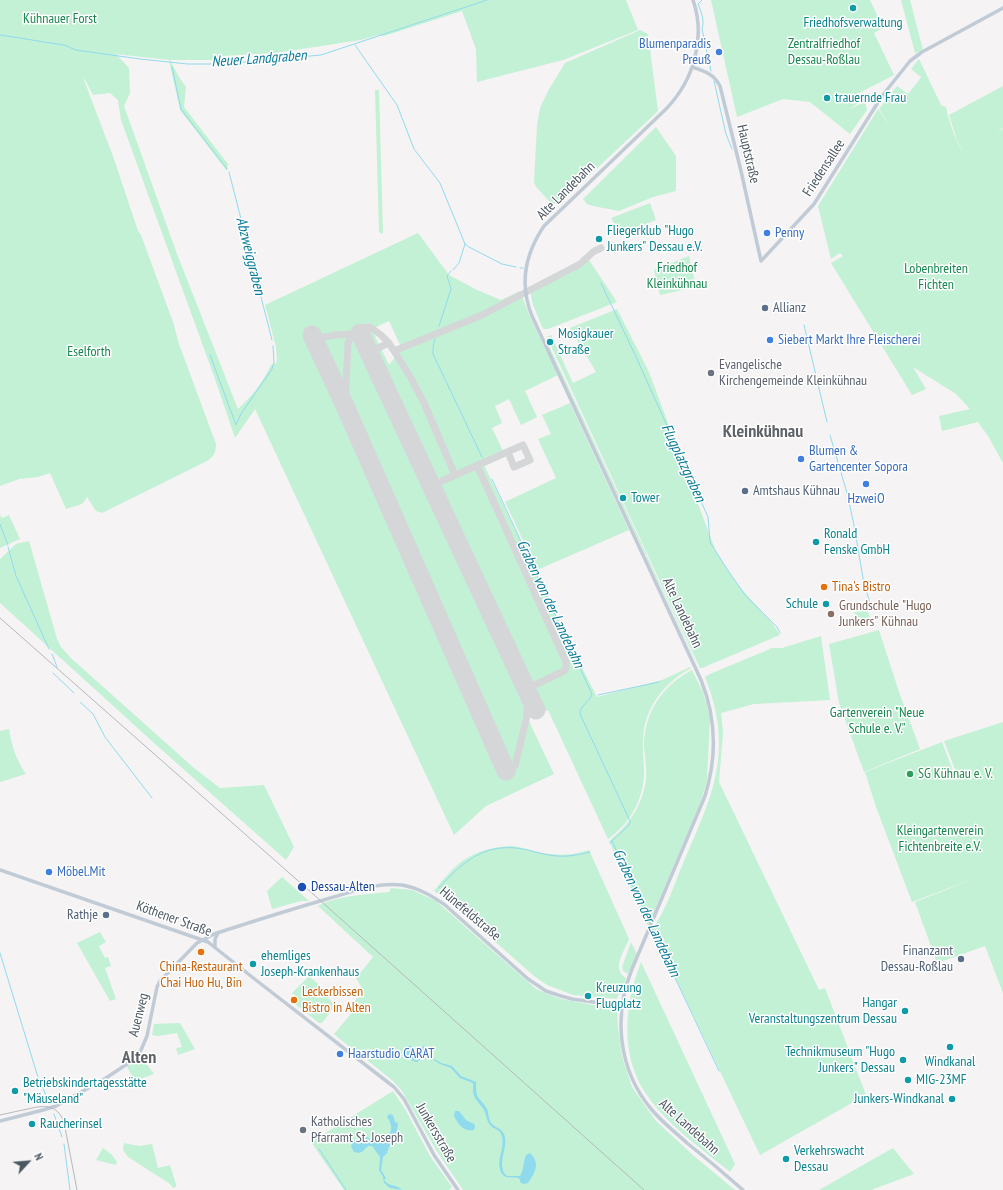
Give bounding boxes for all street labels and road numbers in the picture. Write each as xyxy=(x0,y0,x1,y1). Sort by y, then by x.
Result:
street label: Hauptstraße xyxy=(733,123,763,185)
street label: Friedensallee xyxy=(799,136,849,200)
street label: Alte Landebahn xyxy=(533,158,599,224)
street label: Alte Landebahn xyxy=(658,575,706,651)
street label: Hünefeldstraße xyxy=(436,884,504,944)
street label: Köthener Straße xyxy=(134,898,214,940)
street label: Auenweg xyxy=(125,991,153,1039)
street label: Alte Landebahn xyxy=(655,1095,723,1159)
street label: Junkersstraße xyxy=(412,1100,460,1166)

